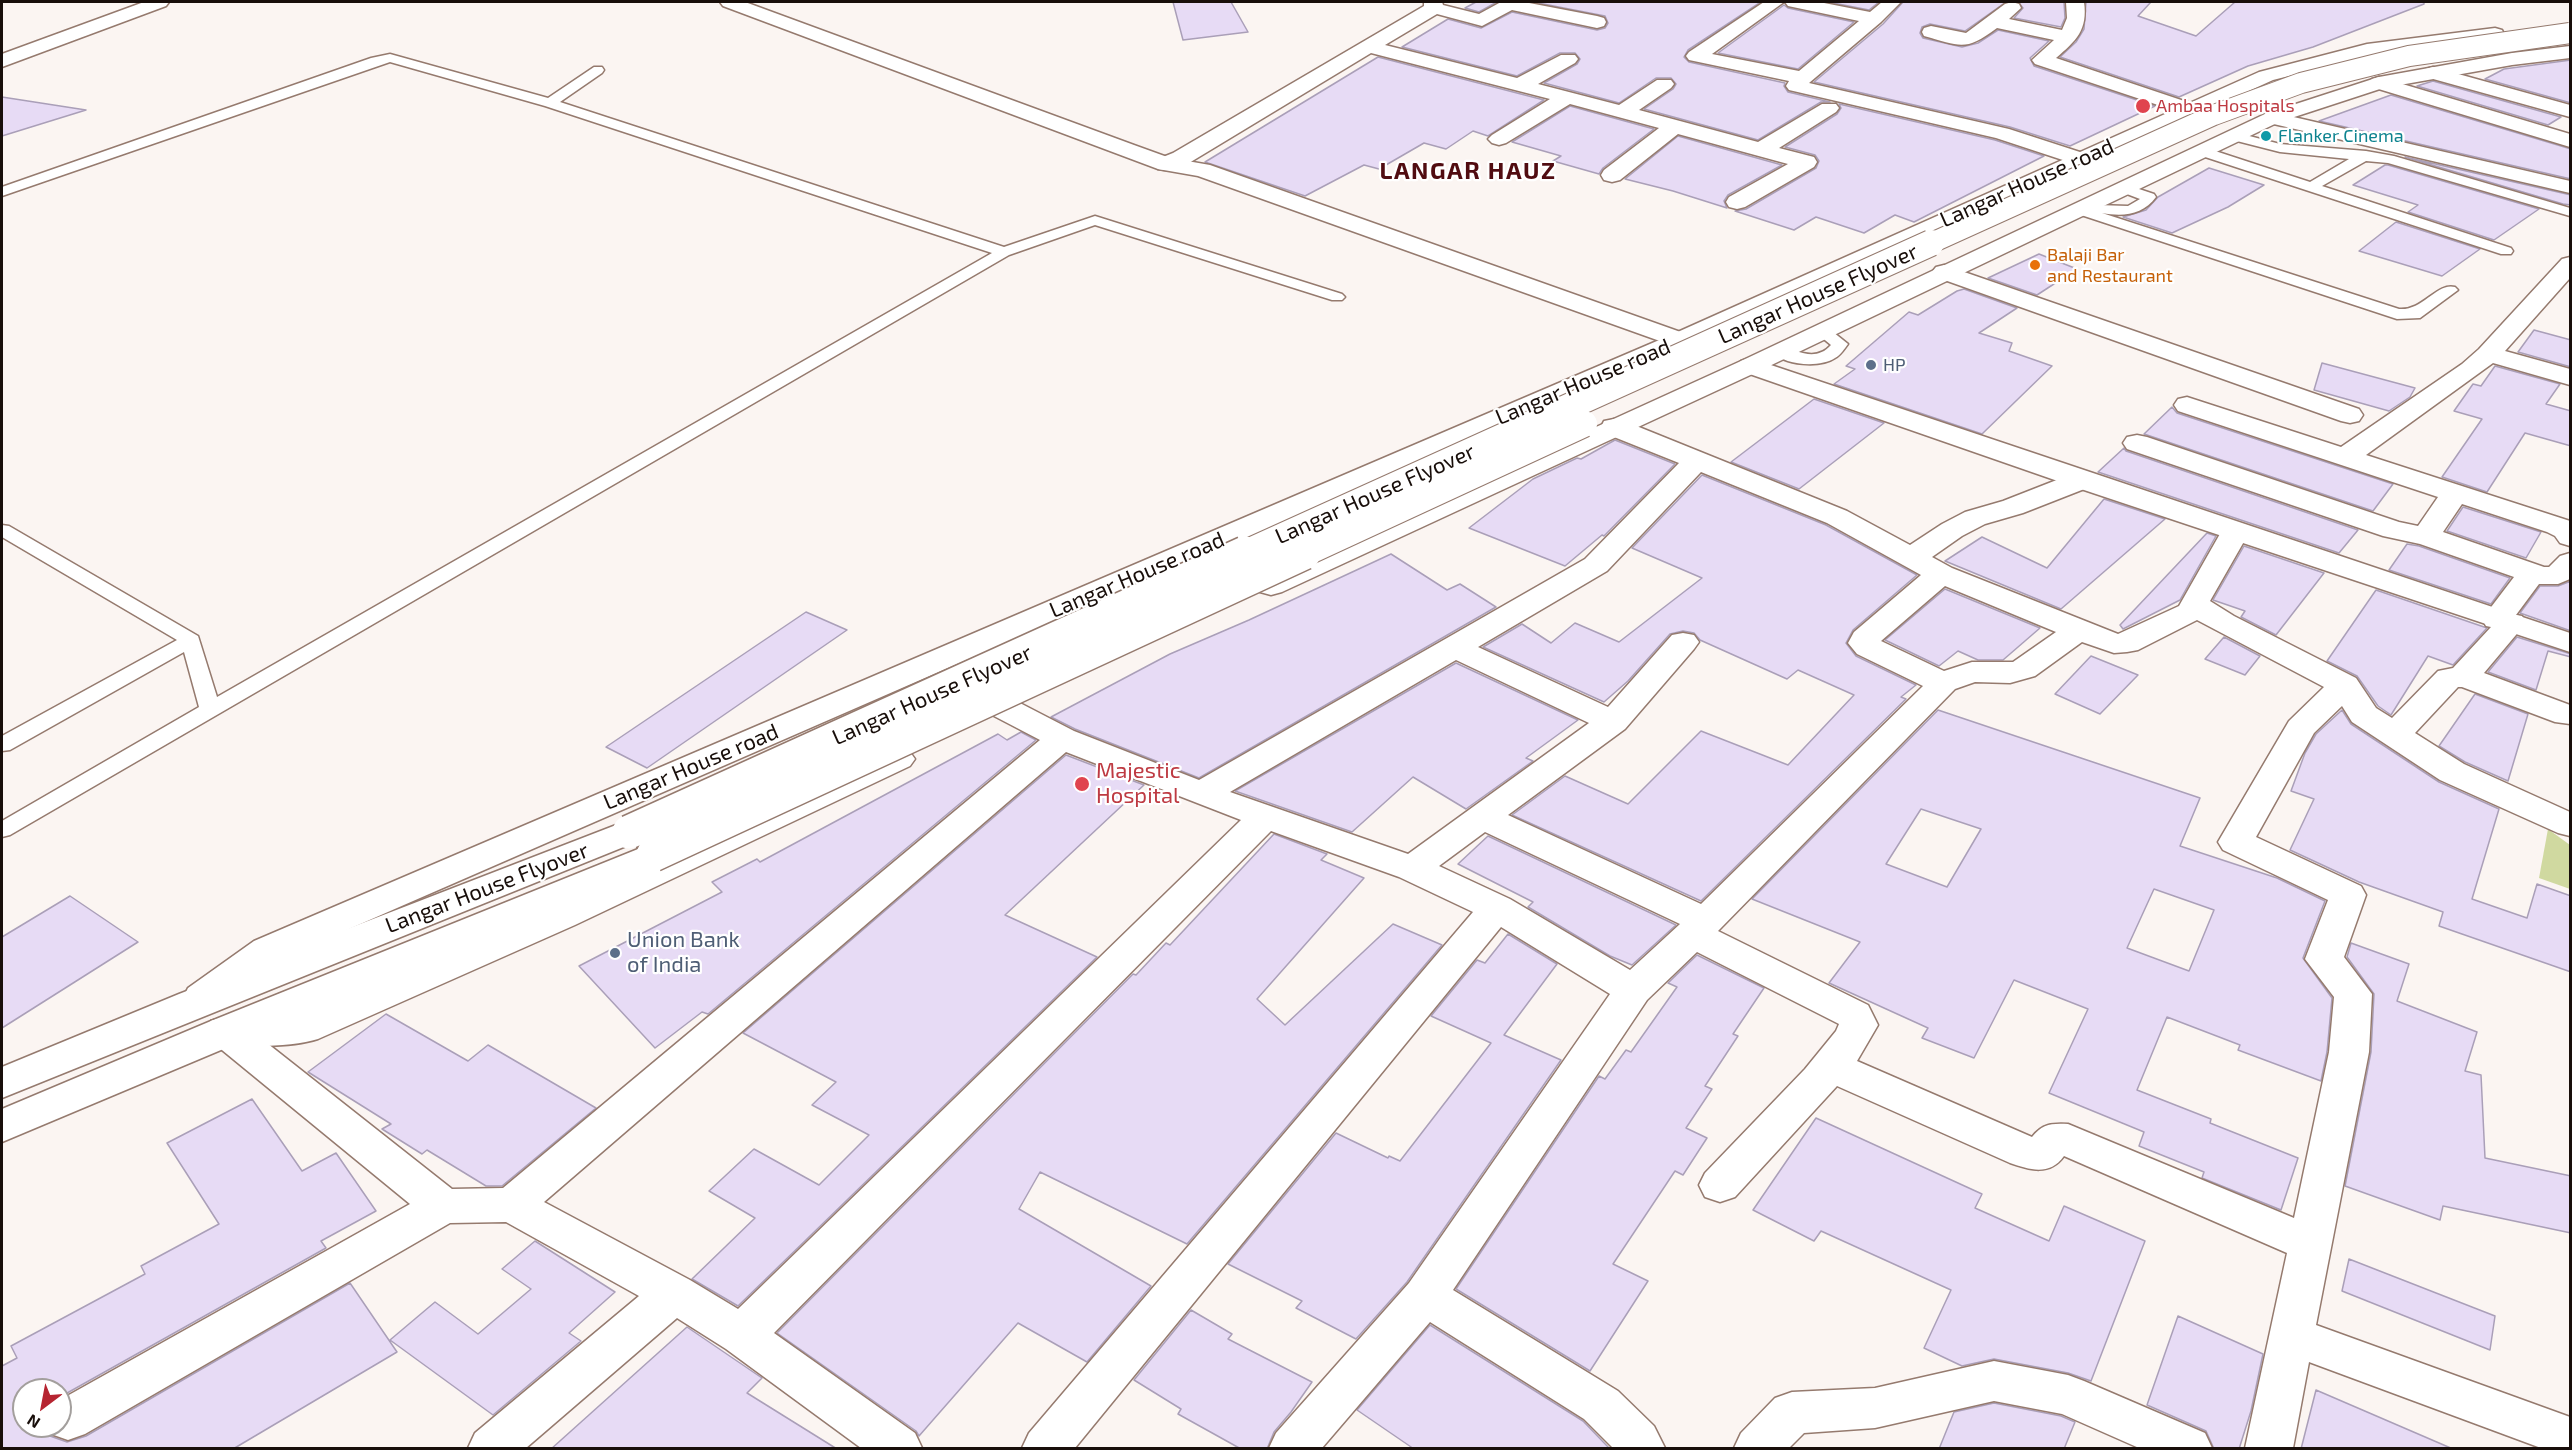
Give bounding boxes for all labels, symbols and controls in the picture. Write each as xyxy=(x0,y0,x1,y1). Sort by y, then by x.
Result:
place label: Ambaa Hospitals xyxy=(2156,95,2295,117)
marker: Ambaa Hospitals xyxy=(2134,97,2152,115)
place label: Flanker Cinema xyxy=(2278,125,2404,147)
marker: Flanker Cinema xyxy=(2259,129,2273,143)
street label: Langar House road xyxy=(1936,133,2118,233)
district label: LANGAR HAUZ xyxy=(1380,157,1556,185)
street label: Langar House Flyover xyxy=(1714,238,1922,350)
place label: Balaji Bar and Restaurant xyxy=(2047,244,2173,286)
marker: Balaji Bar and Restaurant xyxy=(2028,258,2042,272)
street label: Langar House road xyxy=(1492,333,1674,431)
place label: HP xyxy=(1883,354,1906,376)
marker: HP xyxy=(1864,358,1878,372)
street label: Langar House Flyover xyxy=(1271,438,1479,550)
street label: Langar House road xyxy=(1046,526,1228,624)
street label: Langar House Flyover xyxy=(828,639,1036,751)
street label: Langar House road xyxy=(600,718,782,816)
place label: Majestic Hospital xyxy=(1096,758,1180,810)
marker: Majestic Hospital xyxy=(1073,775,1091,793)
street label: Langar House Flyover xyxy=(382,837,592,939)
place label: Union Bank of India xyxy=(627,927,740,978)
marker: Union Bank of India xyxy=(608,946,622,960)
north arrow xyxy=(12,1378,72,1438)
text: N xyxy=(23,1411,43,1433)

